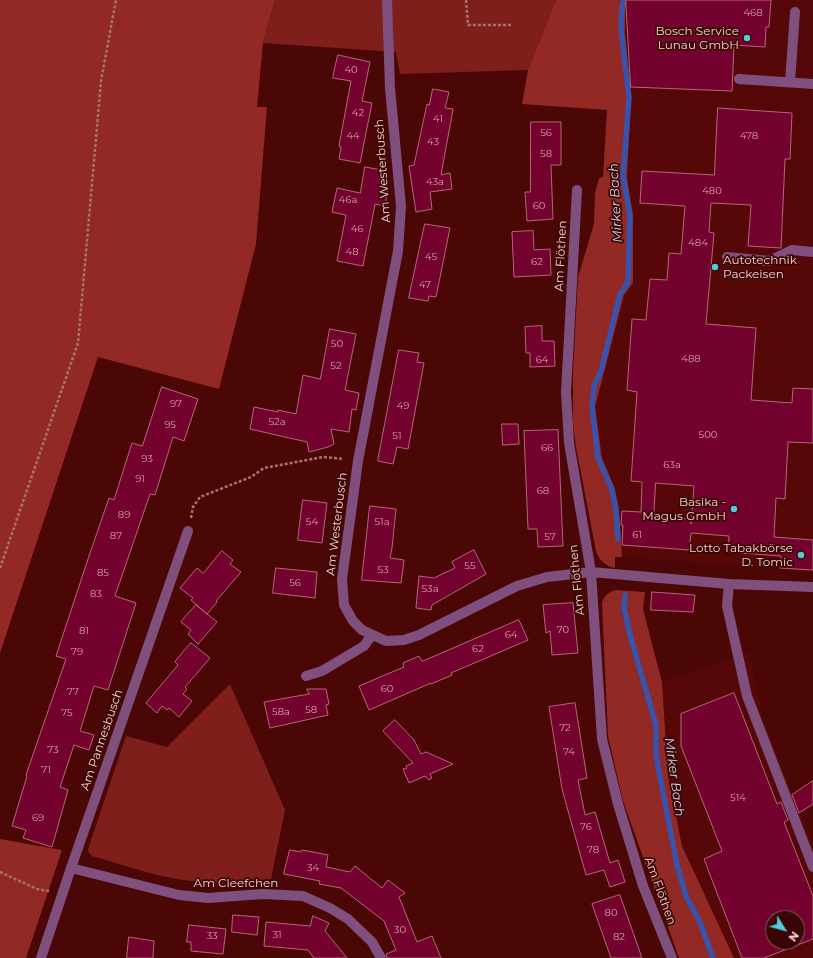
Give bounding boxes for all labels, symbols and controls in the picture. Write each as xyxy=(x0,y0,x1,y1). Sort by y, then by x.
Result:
house number: 468 xyxy=(743,7,763,19)
place label: Bosch Service Lunau GmbH xyxy=(655,24,739,52)
marker: Bosch Service Lunau GmbH xyxy=(742,33,752,43)
house number: 40 xyxy=(344,64,358,76)
house number: 42 xyxy=(352,107,364,119)
house number: 41 xyxy=(433,113,443,125)
street label: Am Westerbusch xyxy=(372,119,394,223)
house number: 56 xyxy=(540,127,552,139)
house number: 44 xyxy=(346,130,360,142)
house number: 478 xyxy=(740,130,758,142)
house number: 43 xyxy=(427,136,439,148)
house number: 58 xyxy=(540,148,552,160)
water label: Mirker Bach xyxy=(606,163,626,243)
house number: 43a xyxy=(426,176,444,188)
house number: 480 xyxy=(702,185,722,197)
house number: 46a xyxy=(339,194,357,206)
house number: 60 xyxy=(533,200,545,212)
street label: Am Flöthen xyxy=(552,220,570,292)
house number: 46 xyxy=(351,223,363,235)
house number: 484 xyxy=(688,237,708,249)
house number: 48 xyxy=(345,246,359,258)
house number: 45 xyxy=(425,251,437,263)
place label: Autotechnik Packeisen xyxy=(723,253,797,281)
house number: 62 xyxy=(531,256,543,268)
marker: Autotechnik Packeisen xyxy=(710,262,720,272)
house number: 47 xyxy=(419,279,431,291)
house number: 50 xyxy=(331,338,343,350)
house number: 488 xyxy=(681,353,701,365)
house number: 64 xyxy=(536,354,548,366)
house number: 52 xyxy=(330,360,342,372)
house number: 97 xyxy=(170,398,182,410)
house number: 49 xyxy=(397,400,409,412)
house number: 52a xyxy=(268,416,286,428)
house number: 95 xyxy=(164,419,176,431)
house number: 500 xyxy=(699,429,717,441)
house number: 51 xyxy=(392,430,402,442)
house number: 66 xyxy=(541,442,553,454)
house number: 93 xyxy=(141,453,153,465)
house number: 63a xyxy=(663,459,681,471)
street label: Am Westerbusch xyxy=(324,472,350,576)
house number: 91 xyxy=(135,473,145,485)
house number: 68 xyxy=(537,485,549,497)
place label: Basika - Magus GmbH xyxy=(642,495,726,523)
marker: Basika - Magus GmbH xyxy=(729,504,739,514)
house number: 89 xyxy=(118,509,130,521)
house number: 54 xyxy=(306,516,318,528)
house number: 51a xyxy=(374,516,390,528)
house number: 61 xyxy=(632,529,642,541)
house number: 87 xyxy=(110,530,122,542)
house number: 57 xyxy=(544,531,556,543)
place label: Lotto Tabakbörse D. Tomic xyxy=(689,541,793,569)
street label: Am Flöthen xyxy=(566,544,588,616)
marker: Lotto Tabakbörse D. Tomic xyxy=(796,550,806,560)
house number: 55 xyxy=(464,560,476,572)
house number: 53 xyxy=(377,564,389,576)
house number: 85 xyxy=(97,567,109,579)
house number: 56 xyxy=(289,577,301,589)
house number: 53a xyxy=(421,583,439,595)
house number: 83 xyxy=(90,588,102,600)
house number: 70 xyxy=(557,624,569,636)
house number: 81 xyxy=(79,625,89,637)
house number: 64 xyxy=(505,629,517,641)
house number: 62 xyxy=(472,643,484,655)
house number: 79 xyxy=(71,646,83,658)
house number: 60 xyxy=(381,683,393,695)
house number: 77 xyxy=(67,686,79,698)
street label: Am Pannesbusch xyxy=(78,687,126,793)
house number: 58 xyxy=(305,704,317,716)
house number: 58a xyxy=(272,706,290,718)
house number: 75 xyxy=(61,707,73,719)
house number: 72 xyxy=(559,722,571,734)
water label: Mirker Bach xyxy=(661,737,687,817)
house number: 73 xyxy=(47,744,59,756)
house number: 74 xyxy=(563,746,575,758)
house number: 71 xyxy=(41,764,51,776)
house number: 514 xyxy=(730,792,746,804)
house number: 69 xyxy=(32,812,44,824)
house number: 76 xyxy=(580,821,592,833)
house number: 78 xyxy=(587,844,599,856)
street label: Am Flöthen xyxy=(641,855,679,927)
house number: 34 xyxy=(307,862,319,874)
street label: Am Cleefchen xyxy=(194,876,278,890)
house number: 80 xyxy=(605,907,617,919)
north arrow xyxy=(765,910,805,950)
house number: 30 xyxy=(394,924,406,936)
house number: 31 xyxy=(272,929,282,941)
text: N xyxy=(786,929,802,944)
house number: 33 xyxy=(206,930,218,942)
house number: 82 xyxy=(613,931,625,943)

